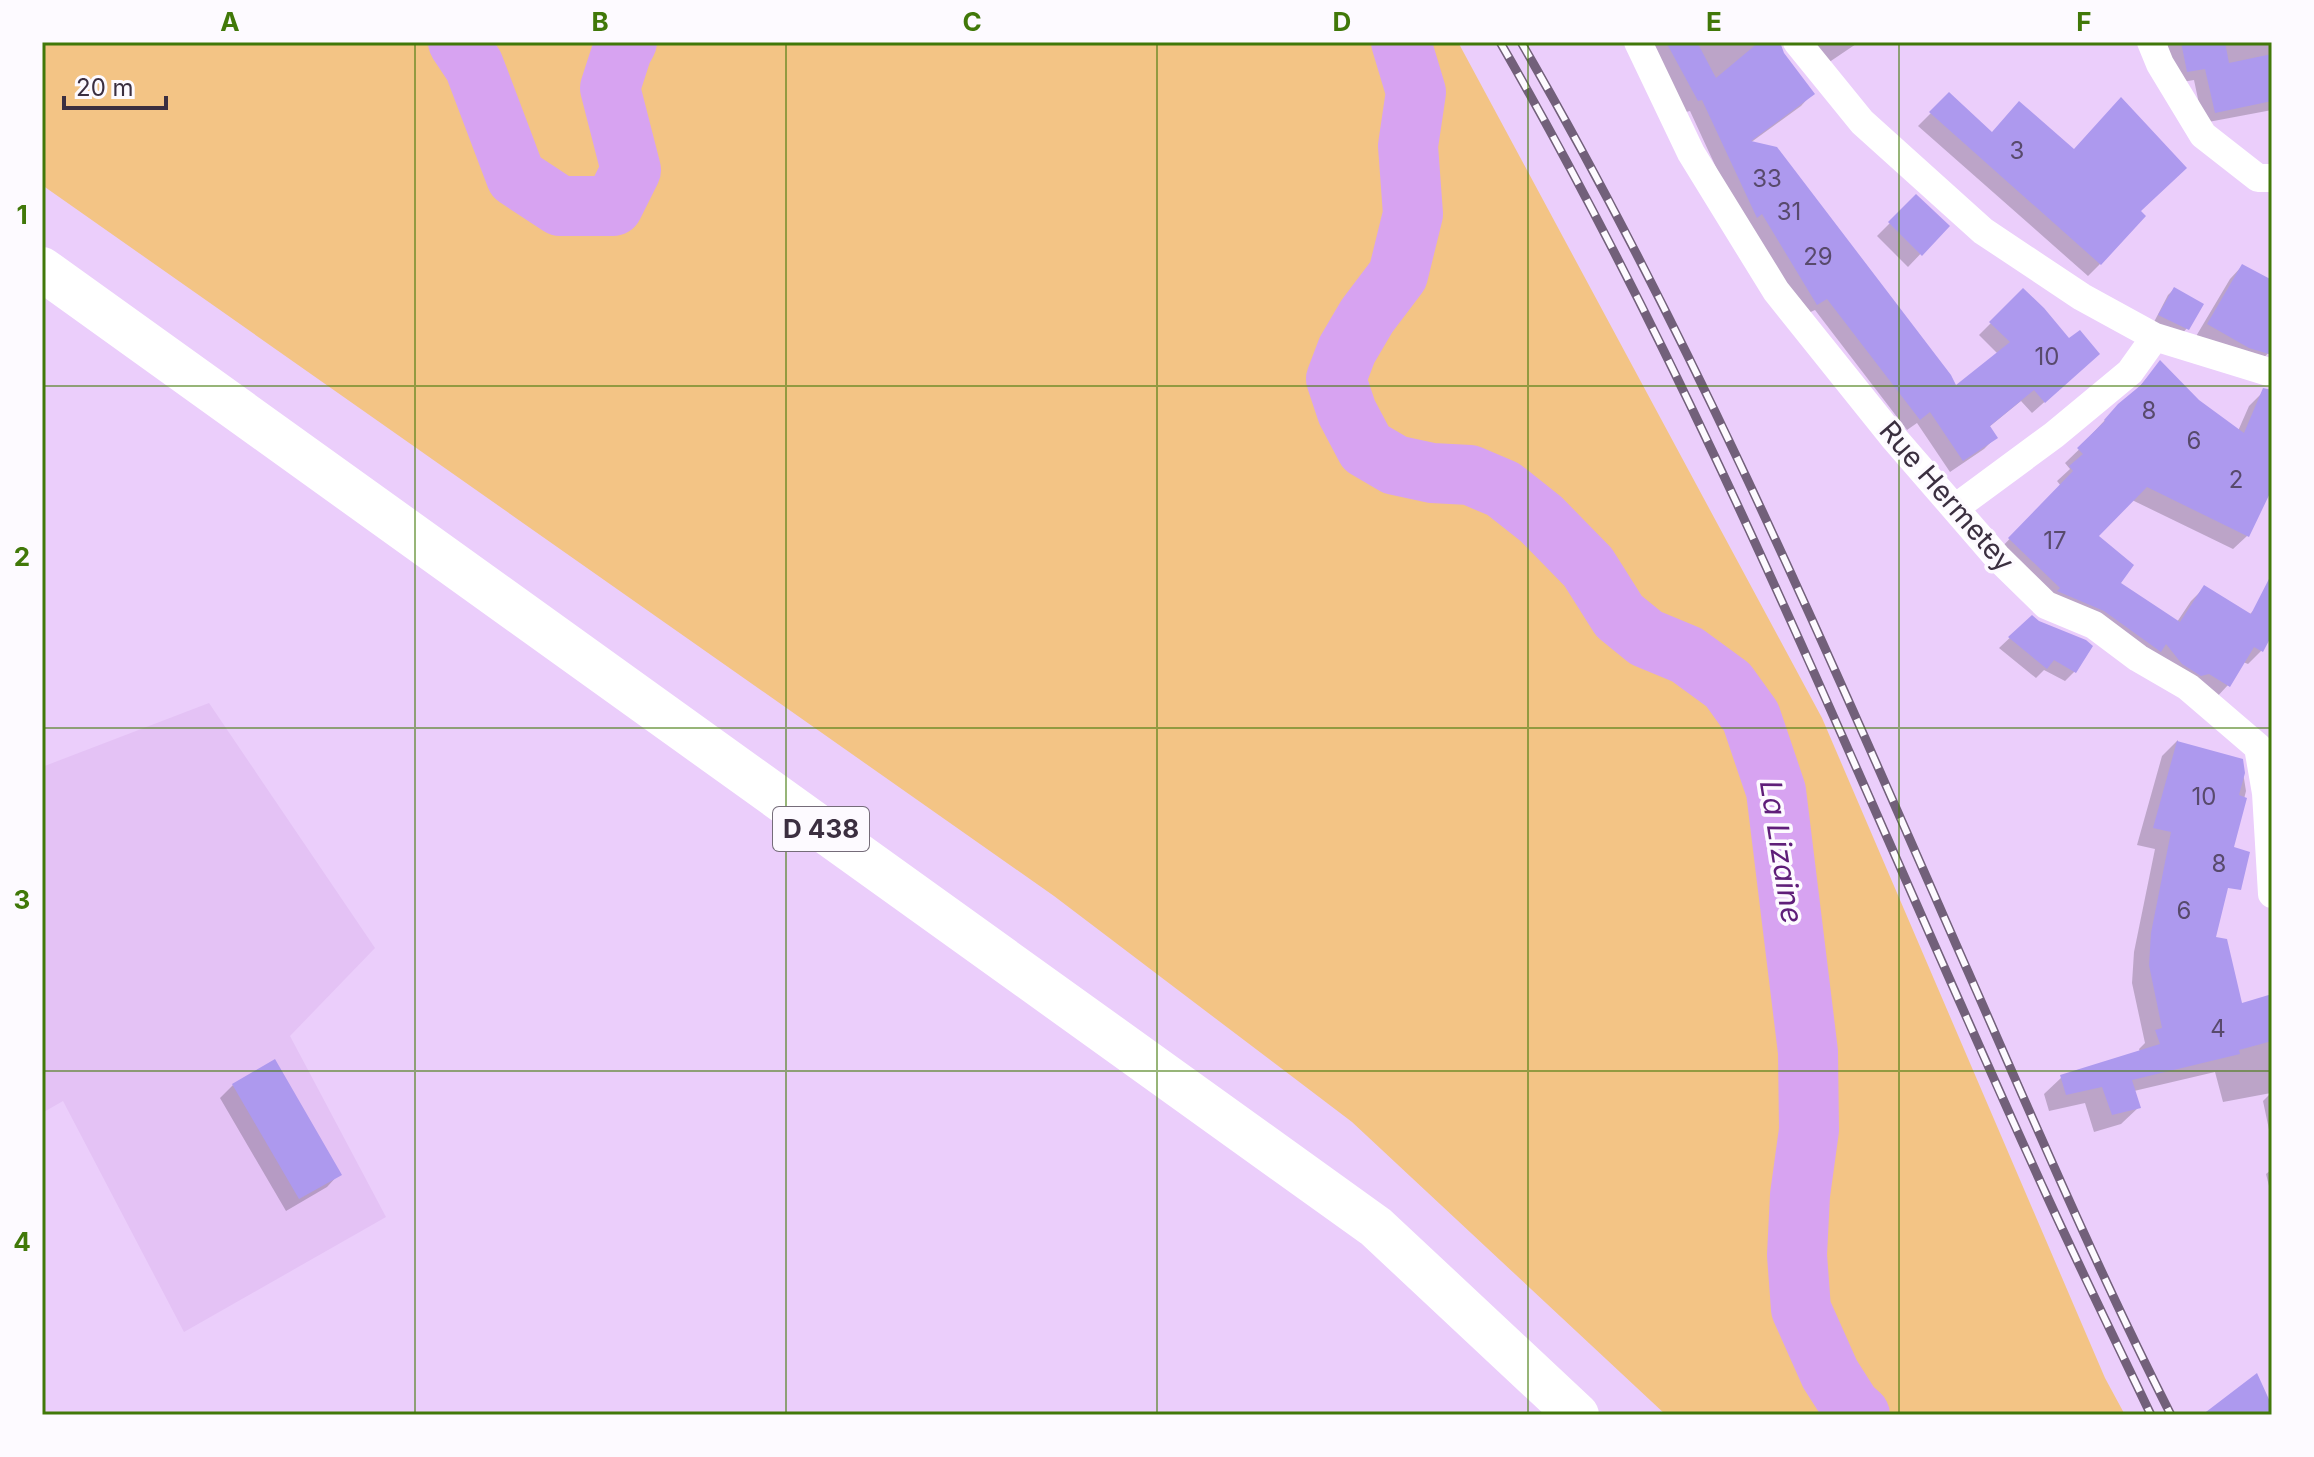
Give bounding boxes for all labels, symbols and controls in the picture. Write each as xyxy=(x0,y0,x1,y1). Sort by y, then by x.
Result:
text: A xyxy=(220,6,240,37)
text: B xyxy=(591,6,609,37)
text: C xyxy=(962,6,982,37)
text: D xyxy=(1333,6,1351,37)
text: E xyxy=(1706,6,1722,37)
text: F xyxy=(2076,6,2092,37)
scale bar xyxy=(64,60,166,110)
text: 20 m xyxy=(76,73,134,102)
house number: 3 xyxy=(2010,136,2024,165)
house number: 33 xyxy=(1752,164,1782,193)
house number: 31 xyxy=(1777,197,1801,226)
text: 1 xyxy=(16,199,28,230)
house number: 29 xyxy=(1803,242,1833,271)
house number: 10 xyxy=(2035,342,2059,371)
house number: 8 xyxy=(2142,396,2156,425)
street label: Rue Hermetey xyxy=(1872,414,2022,578)
house number: 6 xyxy=(2187,426,2201,455)
house number: 2 xyxy=(2229,465,2243,494)
house number: 17 xyxy=(2043,526,2067,555)
text: 2 xyxy=(14,541,30,572)
water label: La Lizaine xyxy=(1753,777,1811,926)
house number: 10 xyxy=(2192,782,2216,811)
road number: D 438 xyxy=(773,807,869,851)
house number: 8 xyxy=(2212,849,2226,878)
text: 3 xyxy=(14,884,30,915)
house number: 6 xyxy=(2177,896,2191,925)
house number: 4 xyxy=(2210,1014,2226,1043)
text: 4 xyxy=(13,1226,31,1257)

